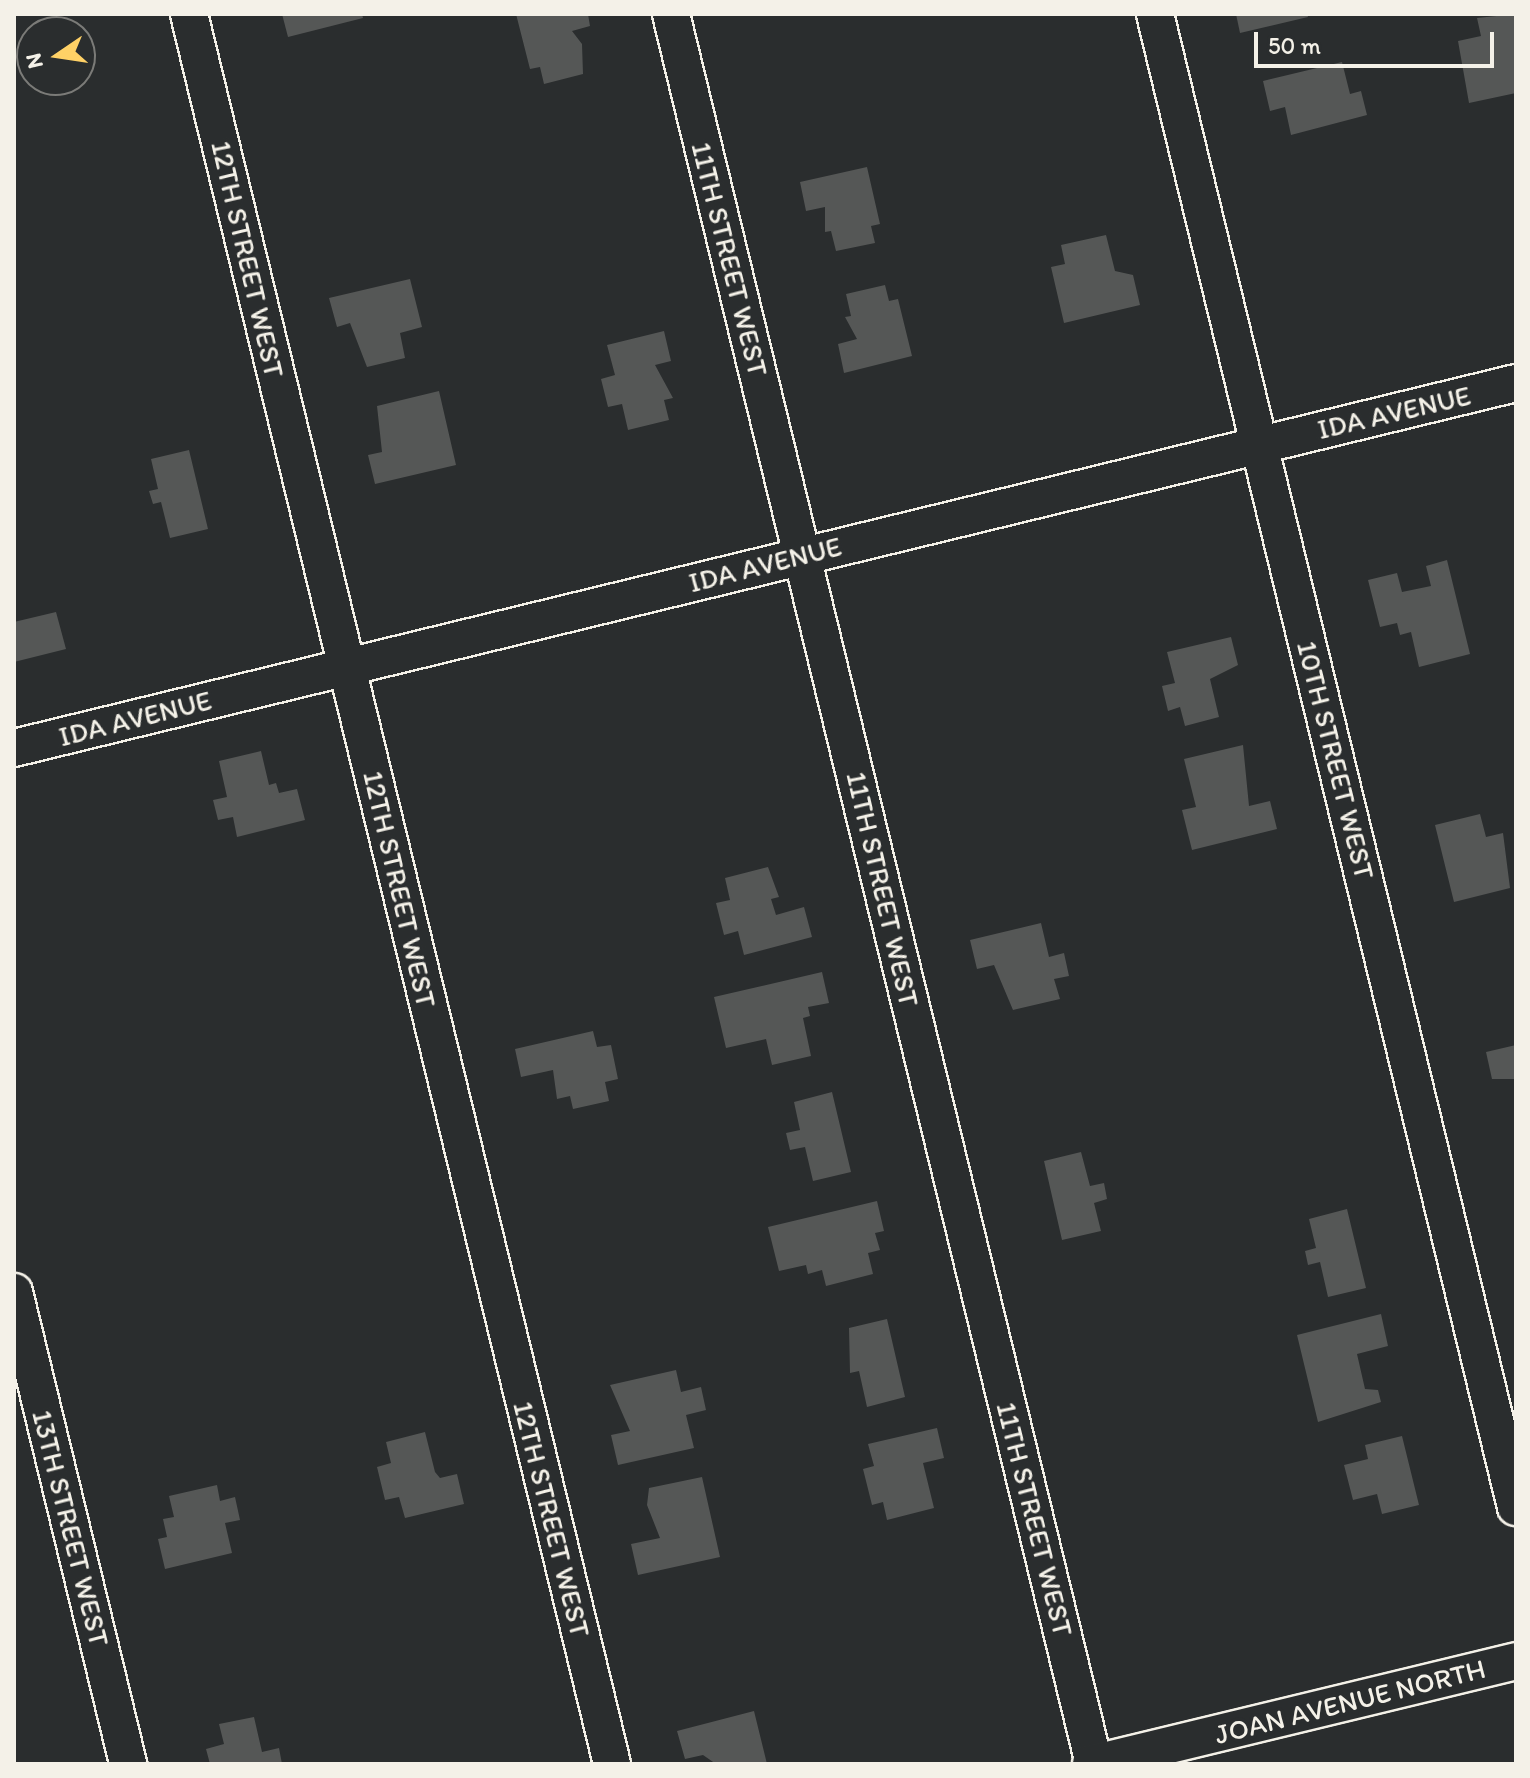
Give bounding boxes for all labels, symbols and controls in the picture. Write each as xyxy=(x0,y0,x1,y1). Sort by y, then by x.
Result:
north arrow xyxy=(16,16,96,96)
scale bar xyxy=(1258,16,1498,66)
text: 50 m xyxy=(1268,31,1321,60)
text: N xyxy=(19,51,49,71)
street label: 12TH STREET WEST xyxy=(204,137,292,381)
street label: 11TH STREET WEST xyxy=(685,138,775,380)
street label: IDA AVENUE xyxy=(1315,378,1473,446)
street label: IDA AVENUE xyxy=(686,529,844,599)
street label: 10TH STREET WEST xyxy=(1290,637,1382,883)
street label: IDA AVENUE xyxy=(56,683,214,753)
street label: 12TH STREET WEST xyxy=(356,767,444,1011)
street label: 11TH STREET WEST xyxy=(840,768,926,1010)
street label: 12TH STREET WEST xyxy=(506,1398,598,1640)
street label: 11TH STREET WEST xyxy=(990,1398,1080,1640)
street label: 13TH STREET WEST xyxy=(25,1406,117,1650)
street label: JOAN AVENUE NORTH xyxy=(1212,1651,1488,1751)

